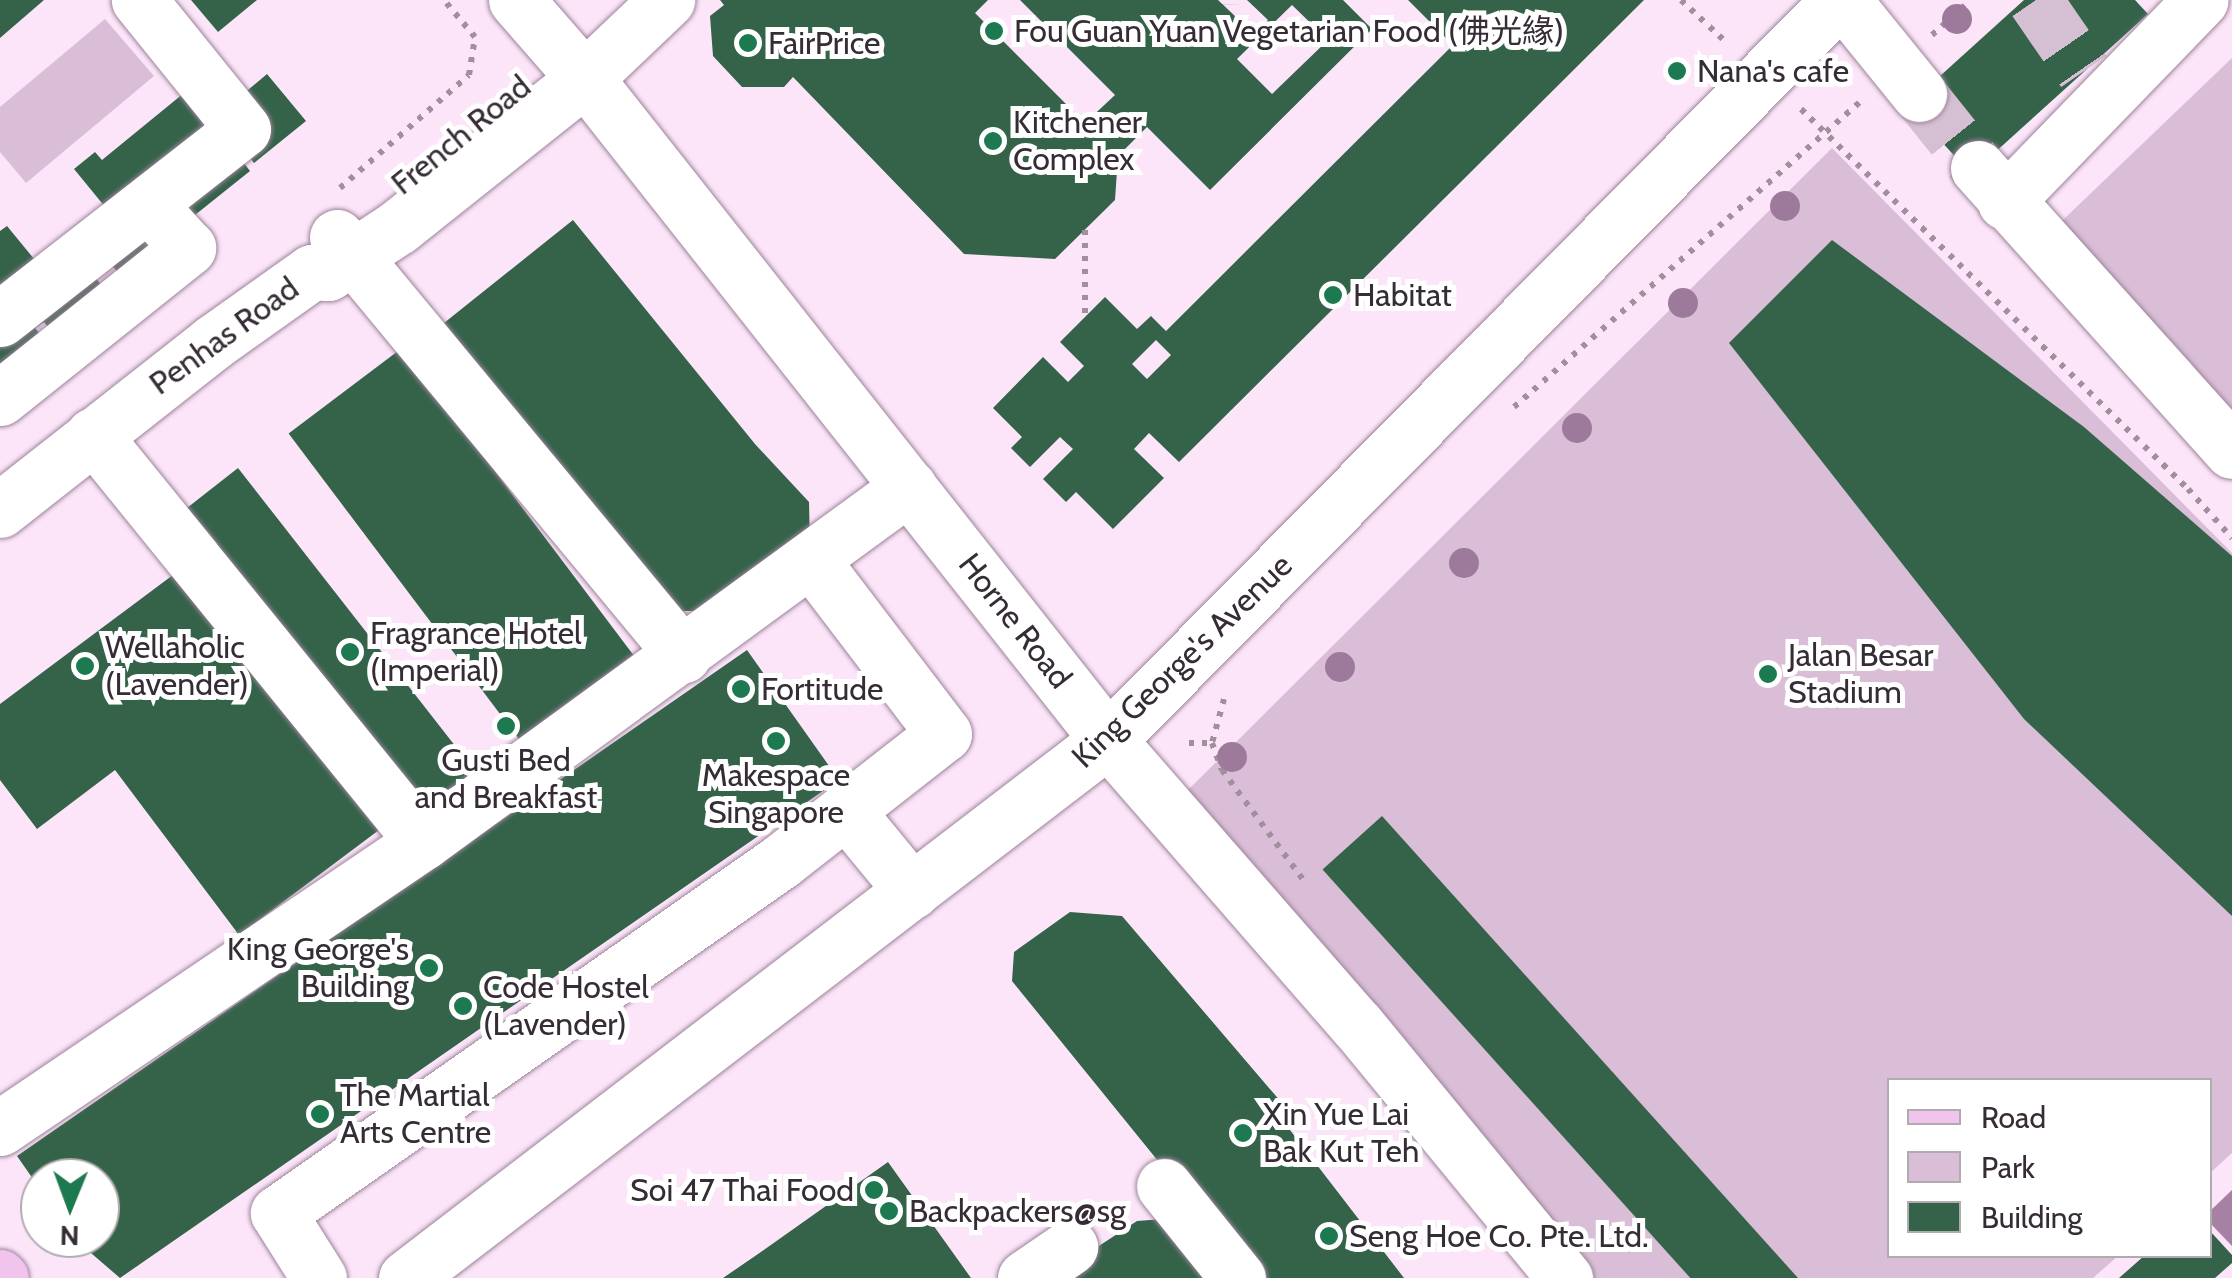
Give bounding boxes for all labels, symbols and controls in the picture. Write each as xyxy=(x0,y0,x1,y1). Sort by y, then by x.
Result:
place label: Fou Guan Yuan Vegetarian Food (佛光緣) xyxy=(1014,12,1564,50)
marker: Fou Guan Yuan Vegetarian Food (佛光緣) xyxy=(983,20,1005,42)
place label: FairPrice xyxy=(768,24,880,62)
marker: FairPrice xyxy=(737,32,759,54)
place label: Nana's cafe xyxy=(1697,52,1849,90)
marker: Nana's cafe xyxy=(1666,60,1688,82)
street label: French Road xyxy=(384,67,538,203)
place label: Kitchener Complex xyxy=(1013,104,1142,179)
marker: Kitchener Complex xyxy=(982,130,1004,152)
street label: Penhas Road xyxy=(142,269,306,403)
place label: Habitat xyxy=(1353,276,1452,314)
marker: Habitat xyxy=(1322,284,1344,306)
street label: Horne Road xyxy=(950,546,1080,696)
street label: King George's Avenue xyxy=(1064,546,1300,776)
place label: Fragrance Hotel (Imperial) xyxy=(370,615,582,690)
place label: Wellaholic (Lavender) xyxy=(105,629,249,704)
place label: Jalan Besar Stadium xyxy=(1788,637,1933,712)
marker: Fragrance Hotel (Imperial) xyxy=(339,641,361,663)
marker: Wellaholic (Lavender) xyxy=(74,655,96,677)
marker: Jalan Besar Stadium xyxy=(1757,663,1779,685)
place label: Fortitude xyxy=(761,670,883,708)
marker: Fortitude xyxy=(730,678,752,700)
marker: Gusti Bed and Breakfast xyxy=(495,715,517,737)
marker: Makespace Singapore xyxy=(765,730,787,752)
place label: Gusti Bed and Breakfast xyxy=(415,742,597,817)
place label: Makespace Singapore xyxy=(702,757,850,832)
place label: King George's Building xyxy=(227,931,409,1006)
marker: King George's Building xyxy=(418,957,440,979)
place label: Code Hostel (Lavender) xyxy=(483,969,649,1044)
marker: Code Hostel (Lavender) xyxy=(452,995,474,1017)
place label: The Martial Arts Centre xyxy=(340,1077,491,1152)
legend xyxy=(1887,1078,2212,1258)
place label: Xin Yue Lai Bak Kut Teh xyxy=(1263,1096,1419,1171)
text: Road xyxy=(1981,1099,2046,1136)
marker: The Martial Arts Centre xyxy=(309,1103,331,1125)
marker: Xin Yue Lai Bak Kut Teh xyxy=(1232,1122,1254,1144)
text: Park xyxy=(1981,1149,2035,1186)
north arrow xyxy=(20,1158,120,1258)
place label: Soi 47 Thai Food xyxy=(630,1171,854,1209)
marker: Soi 47 Thai Food xyxy=(863,1179,885,1201)
place label: Backpackers@sg xyxy=(909,1192,1126,1230)
text: Building xyxy=(1981,1199,2083,1236)
marker: Backpackers@sg xyxy=(878,1200,900,1222)
place label: Seng Hoe Co. Pte. Ltd. xyxy=(1349,1217,1649,1255)
text: N xyxy=(59,1219,80,1253)
marker: Seng Hoe Co. Pte. Ltd. xyxy=(1318,1225,1340,1247)

